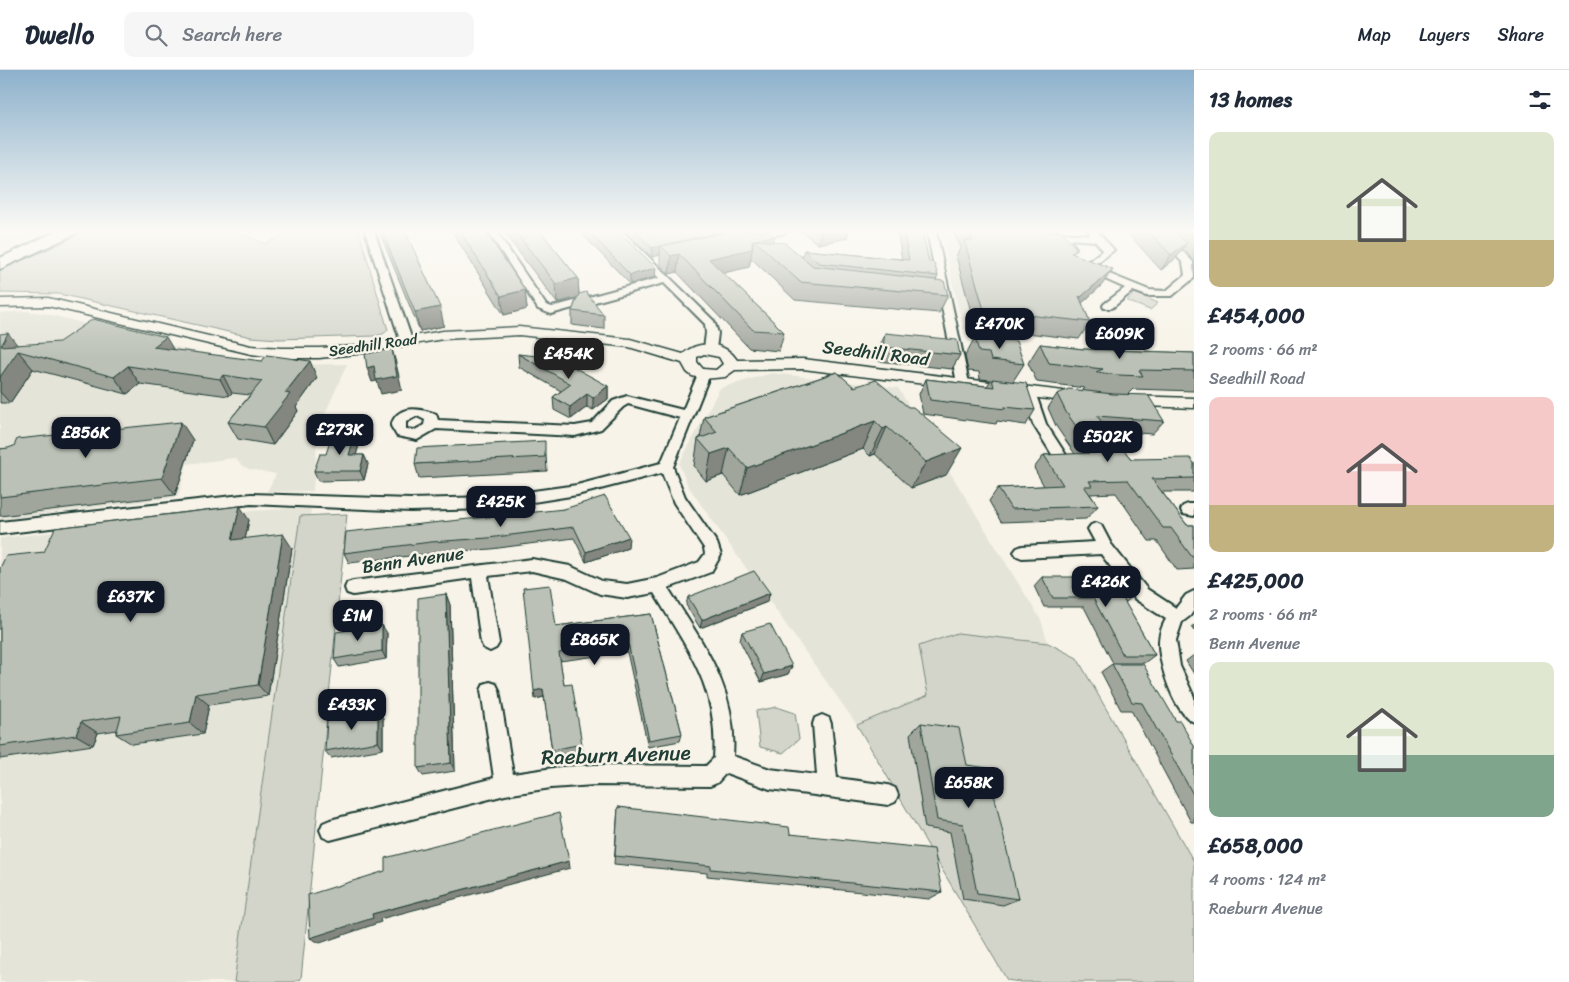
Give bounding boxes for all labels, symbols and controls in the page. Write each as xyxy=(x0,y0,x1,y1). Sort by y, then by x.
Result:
search box xyxy=(124,12,474,57)
text: Dwello xyxy=(25,14,94,56)
text: Search here xyxy=(182,18,282,51)
text: Map xyxy=(1358,19,1391,51)
text: Layers xyxy=(1419,19,1470,51)
text: Share xyxy=(1498,19,1544,51)
icon: search xyxy=(142,21,170,49)
text: 13 homes xyxy=(1209,81,1292,119)
icon: filters xyxy=(1526,86,1554,114)
icon: home xyxy=(1337,165,1427,255)
text: £454,000 xyxy=(1209,297,1305,335)
pin: £470K xyxy=(965,308,1035,350)
text: £470K xyxy=(976,309,1024,338)
pin: £609K xyxy=(1085,318,1155,360)
text: £609K xyxy=(1096,319,1144,348)
street label: Seedhill Road xyxy=(327,326,420,364)
street label: Seedhill Road xyxy=(821,331,933,376)
text: 2 rooms · 66 m² xyxy=(1209,335,1318,364)
pin: £454K xyxy=(534,338,604,380)
text: £454K xyxy=(545,339,593,368)
text: Seedhill Road xyxy=(1209,364,1304,393)
pin: £273K xyxy=(305,414,375,456)
text: £273K xyxy=(317,415,363,444)
pin: £856K xyxy=(51,416,121,459)
text: £856K xyxy=(63,418,109,447)
pin: £502K xyxy=(1073,420,1143,463)
text: £502K xyxy=(1084,422,1132,451)
icon: home xyxy=(1337,430,1427,520)
pin: £425K xyxy=(466,486,536,528)
text: £425K xyxy=(477,487,525,516)
street label: Benn Avenue xyxy=(360,537,466,583)
text: £425,000 xyxy=(1209,562,1304,600)
pin: £426K xyxy=(1071,566,1141,608)
text: £426K xyxy=(1083,567,1129,596)
pin: £637K xyxy=(96,580,166,623)
text: £637K xyxy=(108,582,154,611)
pin: £1M xyxy=(334,600,382,642)
text: 2 rooms · 66 m² xyxy=(1209,600,1318,629)
text: £1M xyxy=(344,601,372,630)
pin: £865K xyxy=(560,624,630,666)
text: £865K xyxy=(572,625,618,654)
text: Benn Avenue xyxy=(1209,629,1300,658)
pin: £433K xyxy=(317,688,387,731)
text: £433K xyxy=(329,690,375,719)
icon: home xyxy=(1337,695,1427,785)
street label: Raeburn Avenue xyxy=(541,733,691,777)
pin: £658K xyxy=(934,766,1004,809)
text: £658K xyxy=(946,768,992,797)
text: £658,000 xyxy=(1209,827,1303,865)
text: 4 rooms · 124 m² xyxy=(1209,865,1326,894)
text: Raeburn Avenue xyxy=(1209,894,1323,923)

